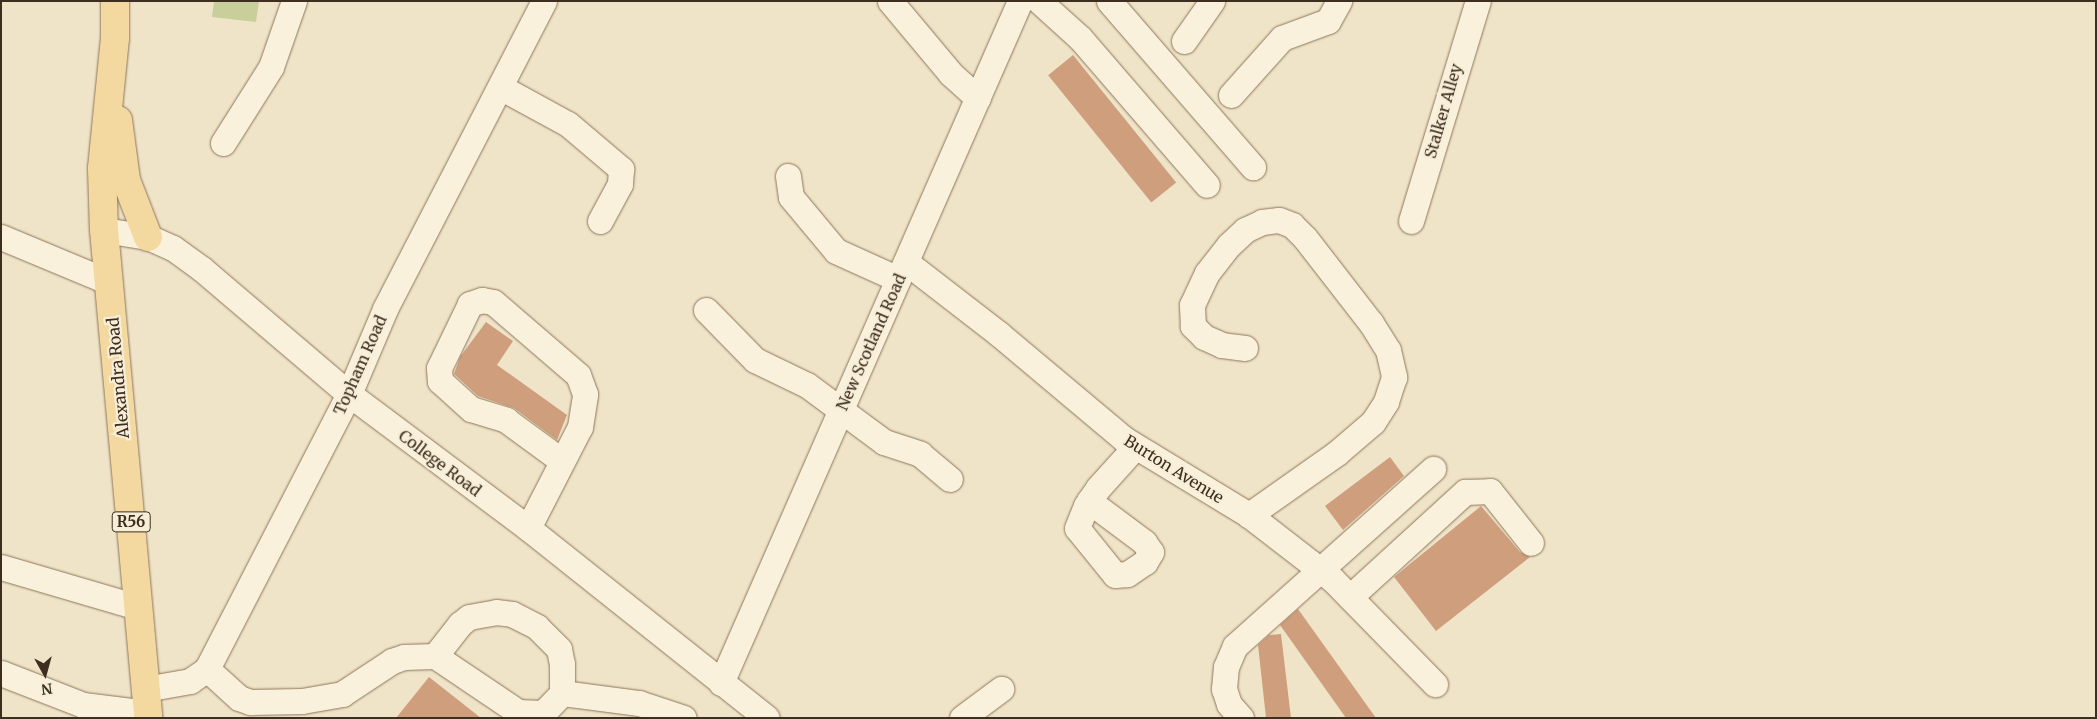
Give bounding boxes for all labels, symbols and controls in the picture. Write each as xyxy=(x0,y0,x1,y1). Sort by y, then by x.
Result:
street label: Stalker Alley xyxy=(1420,61,1466,161)
street label: New Scotland Road xyxy=(832,271,910,413)
street label: Topham Road xyxy=(329,312,391,418)
street label: Alexandra Road xyxy=(103,317,133,439)
street label: College Road xyxy=(395,426,485,500)
street label: Burton Avenue xyxy=(1121,431,1227,507)
road number: R56 xyxy=(111,510,151,534)
north arrow xyxy=(20,649,70,699)
text: N xyxy=(40,679,53,698)

